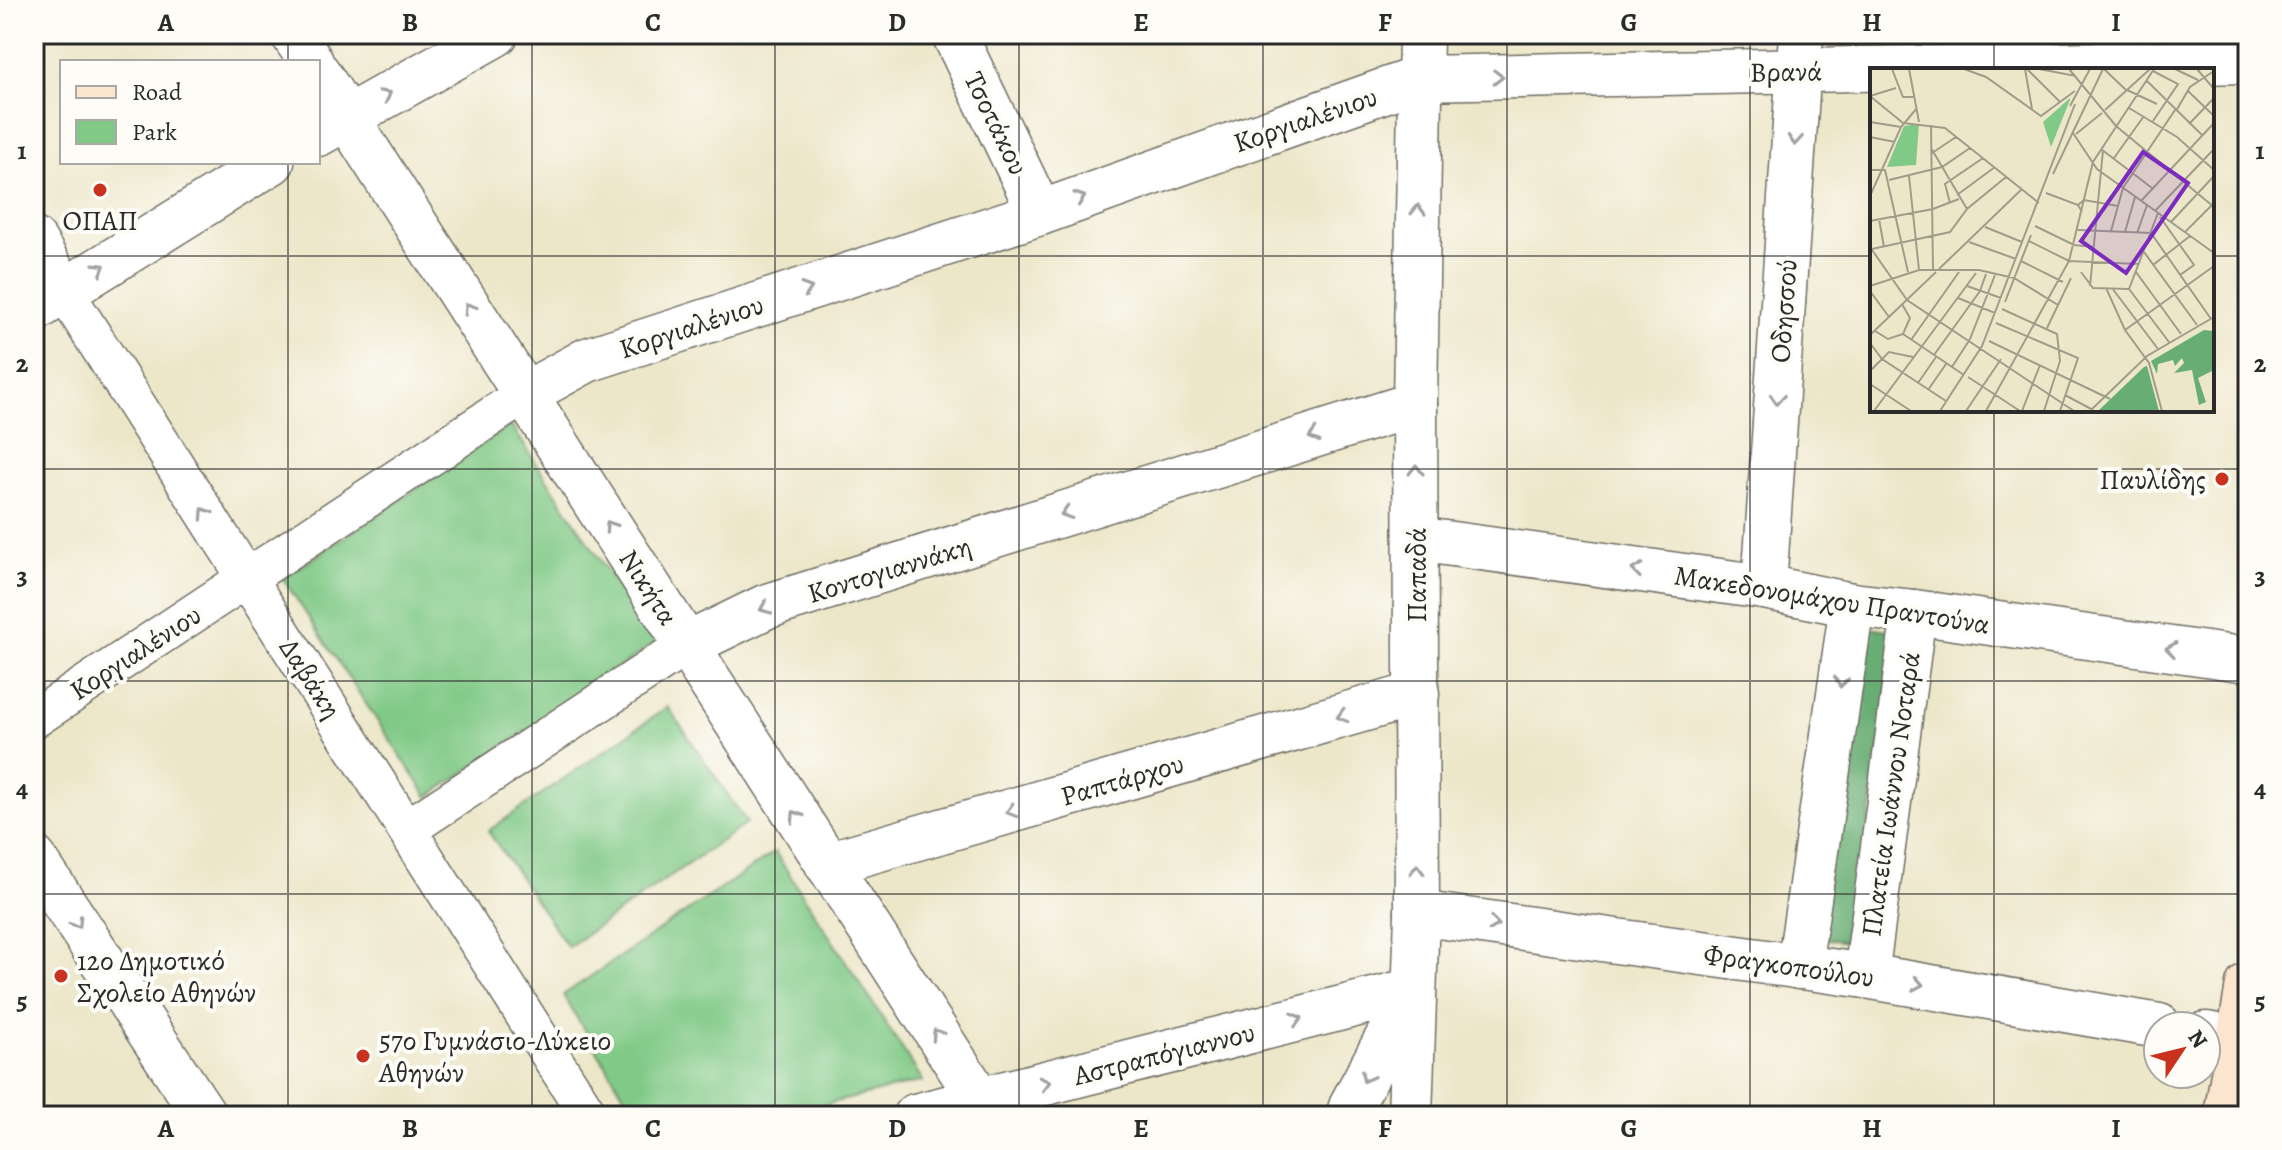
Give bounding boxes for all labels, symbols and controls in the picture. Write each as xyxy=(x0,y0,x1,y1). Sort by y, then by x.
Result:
text: A xyxy=(157,5,175,40)
text: B xyxy=(402,5,418,40)
text: C xyxy=(645,5,661,40)
text: D xyxy=(888,5,906,40)
text: E xyxy=(1133,5,1149,40)
text: F xyxy=(1378,5,1392,40)
text: G xyxy=(1620,5,1638,40)
text: H xyxy=(1862,5,1882,40)
text: I xyxy=(2111,5,2121,40)
street label: Βρανά xyxy=(1749,52,1823,92)
legend xyxy=(60,60,320,164)
street label: Τσοτάκου xyxy=(955,66,1037,181)
one-way arrow xyxy=(1492,68,1505,85)
inset map xyxy=(1870,68,2214,412)
text: Road xyxy=(132,76,182,108)
street label: Κοργιαλένιου xyxy=(1228,78,1382,162)
one-way arrow xyxy=(377,89,392,104)
text: Park xyxy=(132,116,177,148)
text: 1 xyxy=(17,133,27,168)
text: 1 xyxy=(2255,133,2265,168)
one-way arrow xyxy=(1787,134,1804,147)
marker: ΟΠΑΠ xyxy=(91,181,109,199)
one-way arrow xyxy=(1072,192,1086,208)
place label: ΟΠΑΠ xyxy=(62,202,138,240)
one-way arrow xyxy=(1409,203,1427,216)
street label: Οδησσού xyxy=(1761,258,1807,364)
one-way arrow xyxy=(91,263,106,278)
one-way arrow xyxy=(799,282,813,298)
street label: Κοργιαλένιου xyxy=(614,286,768,368)
one-way arrow xyxy=(464,302,479,317)
text: 2 xyxy=(16,346,29,381)
text: 2 xyxy=(2254,346,2267,381)
one-way arrow xyxy=(1769,393,1786,406)
one-way arrow xyxy=(1308,427,1322,443)
place label: Παυλίδης xyxy=(2100,461,2206,499)
one-way arrow xyxy=(1407,463,1425,476)
marker: Παυλίδης xyxy=(2213,470,2231,488)
one-way arrow xyxy=(1060,504,1074,520)
one-way arrow xyxy=(200,507,215,522)
one-way arrow xyxy=(605,521,620,535)
street label: Κοντογιαννάκη xyxy=(803,527,976,613)
street label: Παπαδά xyxy=(1398,527,1436,623)
street label: Νικήτα xyxy=(609,542,687,633)
street label: Μακεδονομάχου Πραντούνα xyxy=(1671,556,1992,644)
text: 3 xyxy=(16,558,28,593)
text: 3 xyxy=(2254,558,2266,593)
one-way arrow xyxy=(1630,561,1643,578)
street label: Κοργιαλένιου xyxy=(62,596,209,710)
one-way arrow xyxy=(759,599,773,615)
street label: Δαβάκη xyxy=(270,631,350,726)
one-way arrow xyxy=(2164,641,2178,658)
street label: Πλατεία Ιωάννου Νοταρά xyxy=(1852,649,1930,939)
one-way arrow xyxy=(1833,675,1850,689)
one-way arrow xyxy=(1335,707,1349,723)
street label: Ραπτάρχου xyxy=(1056,744,1188,816)
text: 4 xyxy=(16,771,28,806)
text: 4 xyxy=(2254,771,2266,806)
one-way arrow xyxy=(1005,802,1019,818)
one-way arrow xyxy=(791,810,806,825)
one-way arrow xyxy=(1408,863,1426,876)
one-way arrow xyxy=(67,914,82,928)
one-way arrow xyxy=(1487,915,1501,932)
street label: Φραγκοπούλου xyxy=(1701,935,1877,997)
place label: 12ο Δημοτικό Σχολείο Αθηνών xyxy=(77,942,256,1012)
marker: 12ο Δημοτικό Σχολείο Αθηνών xyxy=(52,967,70,985)
one-way arrow xyxy=(1911,975,1925,992)
text: 5 xyxy=(16,983,28,1018)
text: 5 xyxy=(2254,983,2266,1018)
north arrow xyxy=(2142,1010,2222,1090)
one-way arrow xyxy=(1289,1012,1303,1029)
street label: Αστραπόγιαννου xyxy=(1069,1013,1259,1095)
place label: 57ο Γυμνάσιο-Λύκειο Αθηνών xyxy=(378,1022,611,1092)
text: N xyxy=(2181,1024,2214,1054)
one-way arrow xyxy=(932,1028,947,1043)
marker: 57ο Γυμνάσιο-Λύκειο Αθηνών xyxy=(354,1047,372,1065)
one-way arrow xyxy=(1361,1069,1376,1083)
one-way arrow xyxy=(1037,1076,1051,1093)
text: A xyxy=(157,1111,175,1146)
text: B xyxy=(402,1111,418,1146)
text: C xyxy=(645,1111,661,1146)
text: D xyxy=(888,1111,906,1146)
text: E xyxy=(1133,1111,1149,1146)
text: F xyxy=(1378,1111,1392,1146)
text: G xyxy=(1620,1111,1638,1146)
text: H xyxy=(1862,1111,1882,1146)
text: I xyxy=(2111,1111,2121,1146)

